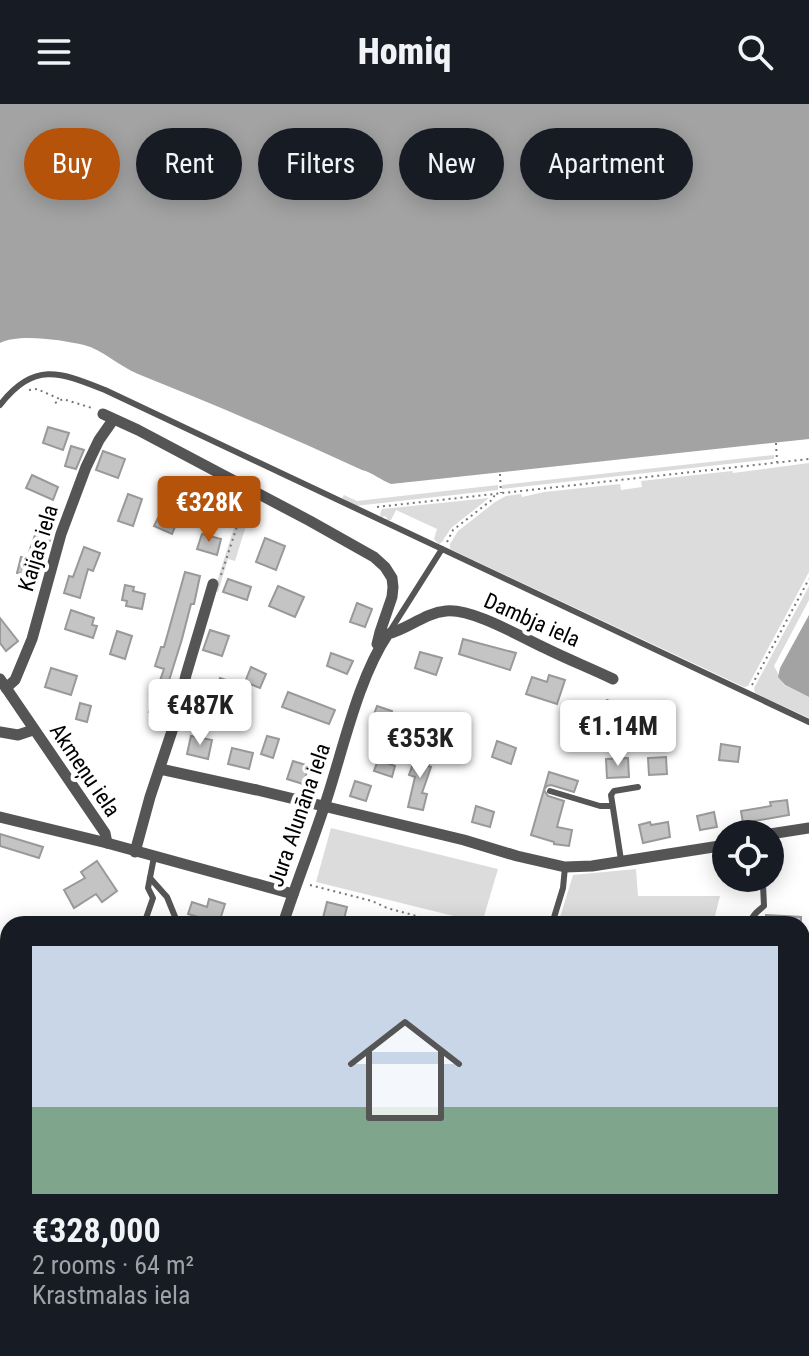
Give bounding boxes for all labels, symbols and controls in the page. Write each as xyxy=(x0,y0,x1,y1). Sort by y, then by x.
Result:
icon: menu xyxy=(32,30,76,74)
icon: search xyxy=(733,30,777,74)
text: Homiq xyxy=(358,31,451,73)
chip: Buy xyxy=(24,128,120,200)
chip: Rent xyxy=(136,128,242,200)
chip: Filters xyxy=(258,128,383,200)
chip: New xyxy=(399,128,504,200)
chip: Apartment xyxy=(520,128,693,200)
pin: €328K xyxy=(153,476,265,544)
text: €328K xyxy=(176,487,242,517)
street label: Kaijas iela xyxy=(13,502,63,594)
street label: Dambja iela xyxy=(480,588,584,652)
pin: €487K xyxy=(144,679,256,747)
text: €487K xyxy=(167,690,233,720)
pin: €1.14M xyxy=(553,700,683,768)
text: €1.14M xyxy=(578,711,658,741)
pin: €353K xyxy=(364,712,476,780)
street label: Akmeņu iela xyxy=(44,719,125,822)
text: €353K xyxy=(387,723,453,753)
street label: Jura Alunāna iela xyxy=(263,740,335,890)
map controls xyxy=(712,820,784,892)
button: locate xyxy=(712,820,784,892)
icon: home xyxy=(333,998,477,1142)
text: €328,000 xyxy=(32,1210,161,1250)
text: 2 rooms · 64 m² xyxy=(32,1250,194,1280)
text: Krastmalas iela xyxy=(32,1280,190,1310)

